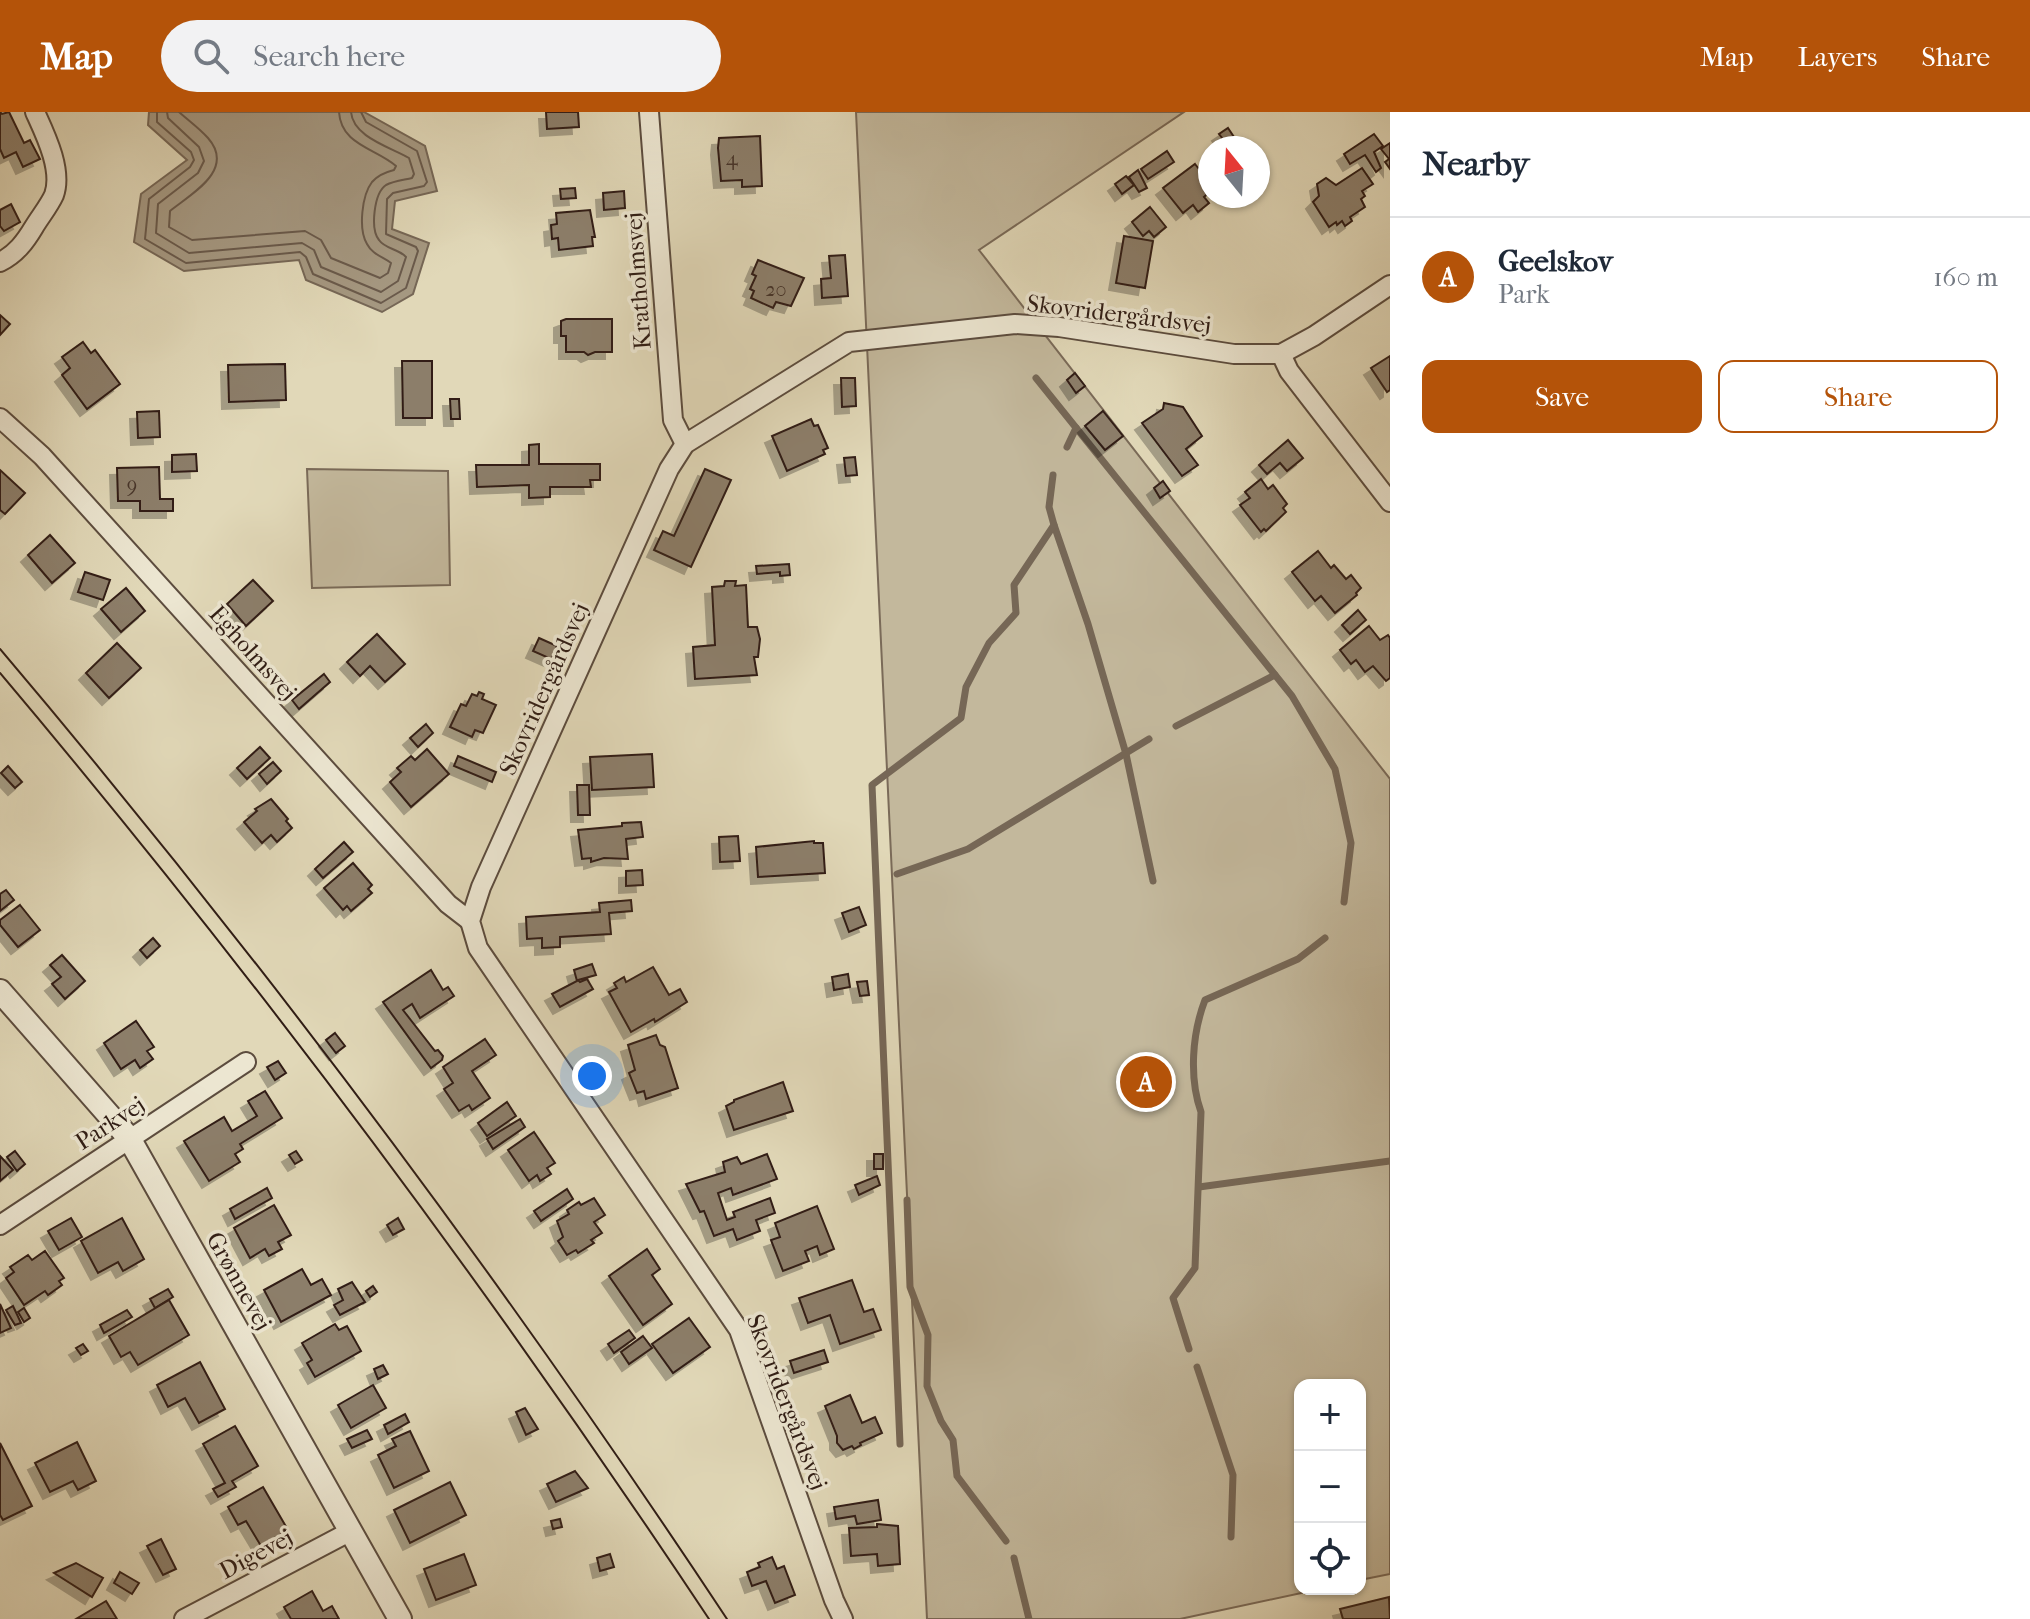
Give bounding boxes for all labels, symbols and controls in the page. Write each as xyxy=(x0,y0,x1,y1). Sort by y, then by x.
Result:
search box xyxy=(161,20,721,92)
text: Map xyxy=(40,34,113,79)
icon: search xyxy=(189,34,233,78)
text: Search here xyxy=(253,39,405,74)
text: Map xyxy=(1700,40,1753,73)
text: Layers xyxy=(1797,40,1877,73)
text: Share xyxy=(1921,40,1990,73)
north arrow xyxy=(1198,136,1270,208)
text: Nearby xyxy=(1422,144,1529,184)
house number: 4 xyxy=(726,147,739,170)
street label: Kratholmsvej xyxy=(619,211,657,351)
text: Geelskov xyxy=(1498,244,1613,279)
text: A xyxy=(1440,262,1456,293)
text: 160 m xyxy=(1933,262,1998,293)
house number: 20 xyxy=(765,278,787,301)
text: Park xyxy=(1498,279,1550,310)
street label: Skovridergårdsvej xyxy=(1025,289,1213,339)
button: Save xyxy=(1422,360,1702,433)
button: Share xyxy=(1718,360,1998,433)
house number: 9 xyxy=(127,474,137,497)
street label: Skovridergårdsvej xyxy=(493,599,595,779)
street label: Egholmsvej xyxy=(203,600,303,706)
pin: A xyxy=(1120,1052,1172,1112)
your location xyxy=(572,1056,612,1096)
street label: Parkvej xyxy=(70,1090,150,1156)
street label: Grønnevej xyxy=(201,1227,277,1335)
street label: Skovridergårdsvej xyxy=(741,1310,833,1494)
map controls xyxy=(1294,1379,1366,1595)
button: + xyxy=(1294,1379,1366,1451)
button: − xyxy=(1294,1451,1366,1523)
street label: Digevej xyxy=(214,1523,298,1585)
button: locate xyxy=(1294,1523,1366,1595)

